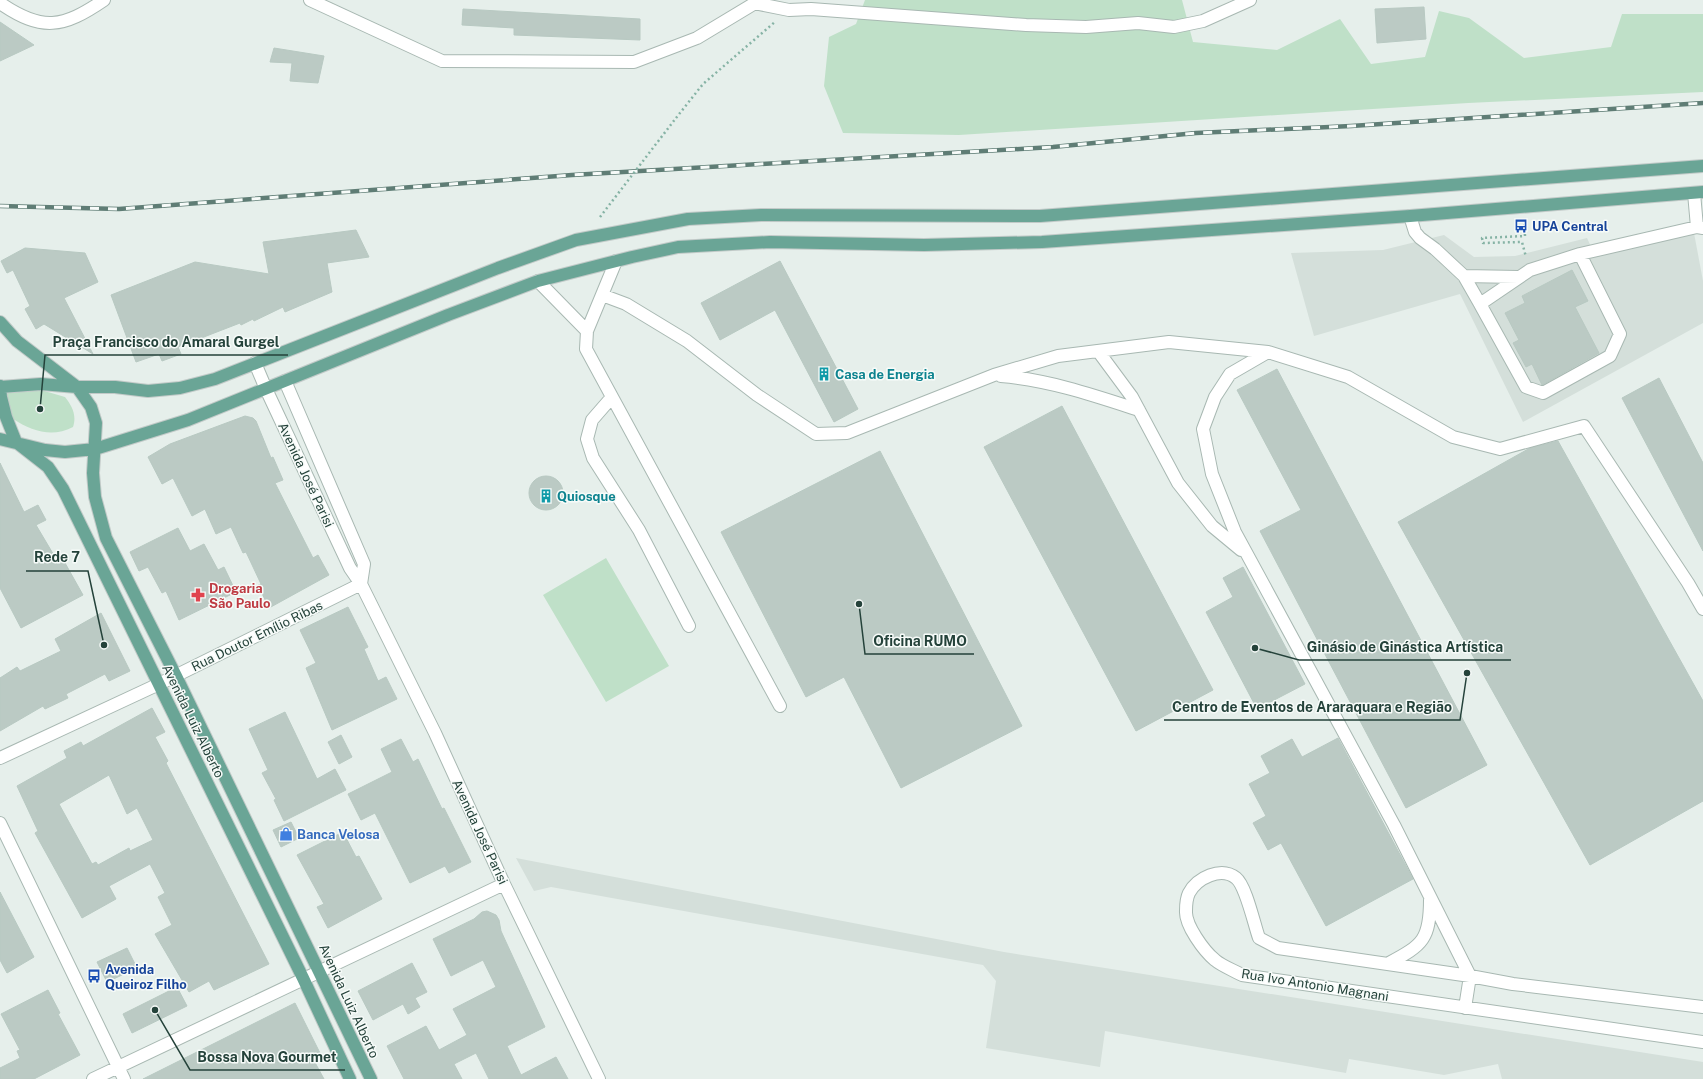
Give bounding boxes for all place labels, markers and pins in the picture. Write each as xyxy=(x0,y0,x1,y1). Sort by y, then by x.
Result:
bus stop icon: UPA Central xyxy=(1513,218,1529,234)
place label: UPA Central xyxy=(1532,219,1608,234)
callout: Praça Francisco do Amaral Gurgel xyxy=(45,329,288,355)
building icon: Casa de Energia xyxy=(816,366,832,382)
place label: Casa de Energia xyxy=(835,367,935,382)
building icon: Quiosque xyxy=(538,488,554,504)
place label: Quiosque xyxy=(557,489,616,504)
callout: Rede 7 xyxy=(26,545,88,571)
place label: Drogaria São Paulo xyxy=(209,581,270,611)
pharmacy icon: Drogaria São Paulo xyxy=(190,587,206,603)
callout: Oficina RUMO xyxy=(865,628,974,654)
callout: Ginásio de Ginástica Artística xyxy=(1299,634,1511,660)
callout: Centro de Eventos de Araraquara e Região xyxy=(1164,694,1460,720)
shop icon: Banca Velosa xyxy=(278,826,294,842)
place label: Banca Velosa xyxy=(297,827,380,842)
place label: Avenida Queiroz Filho xyxy=(105,962,187,992)
bus stop icon: Avenida Queiroz Filho xyxy=(86,968,102,984)
callout: Bossa Nova Gourmet xyxy=(190,1044,345,1070)

